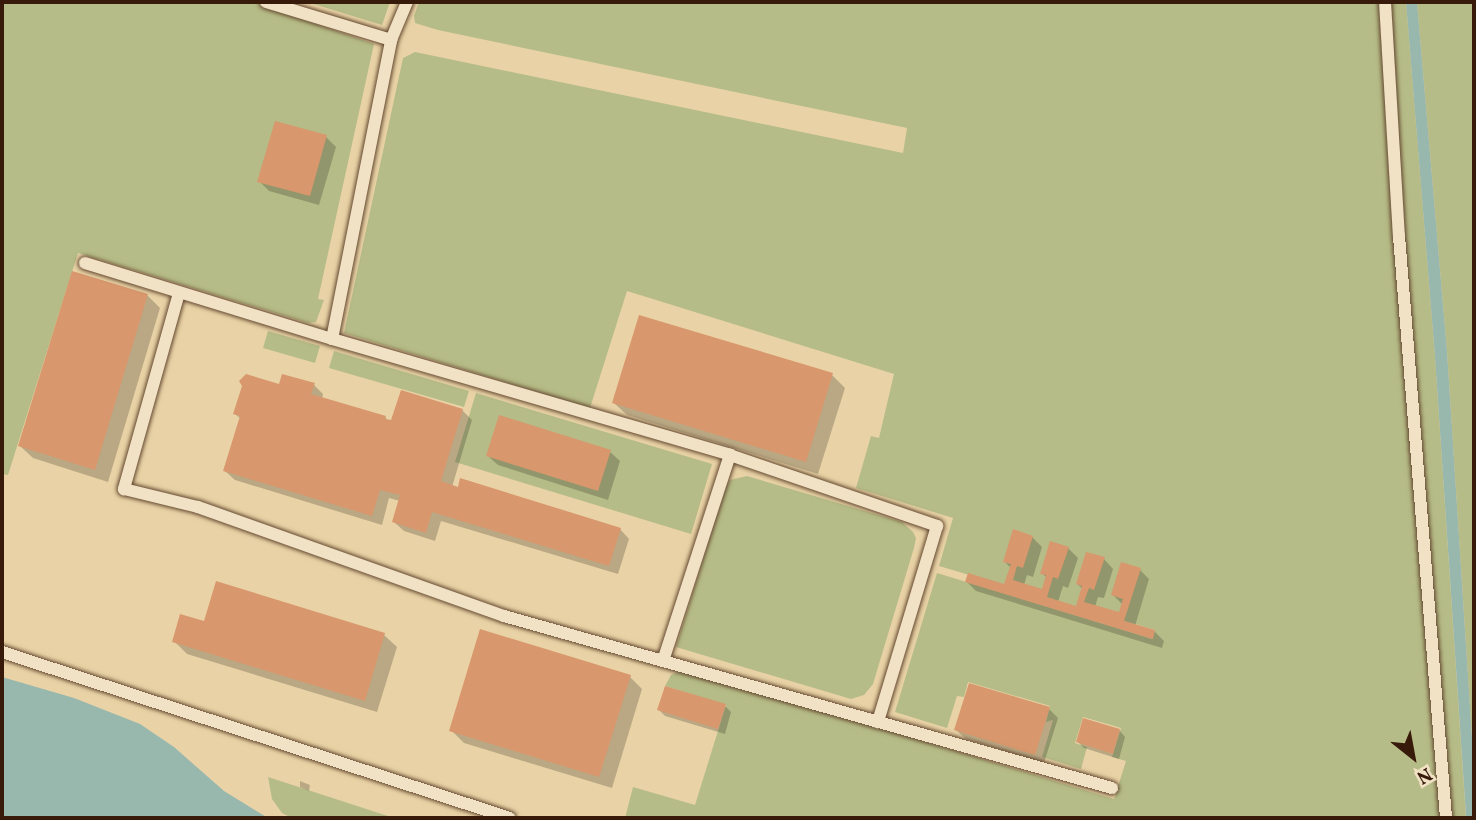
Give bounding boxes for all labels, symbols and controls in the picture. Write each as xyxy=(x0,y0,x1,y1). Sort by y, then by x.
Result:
north arrow xyxy=(1378,722,1448,792)
text: N xyxy=(1411,760,1436,790)

